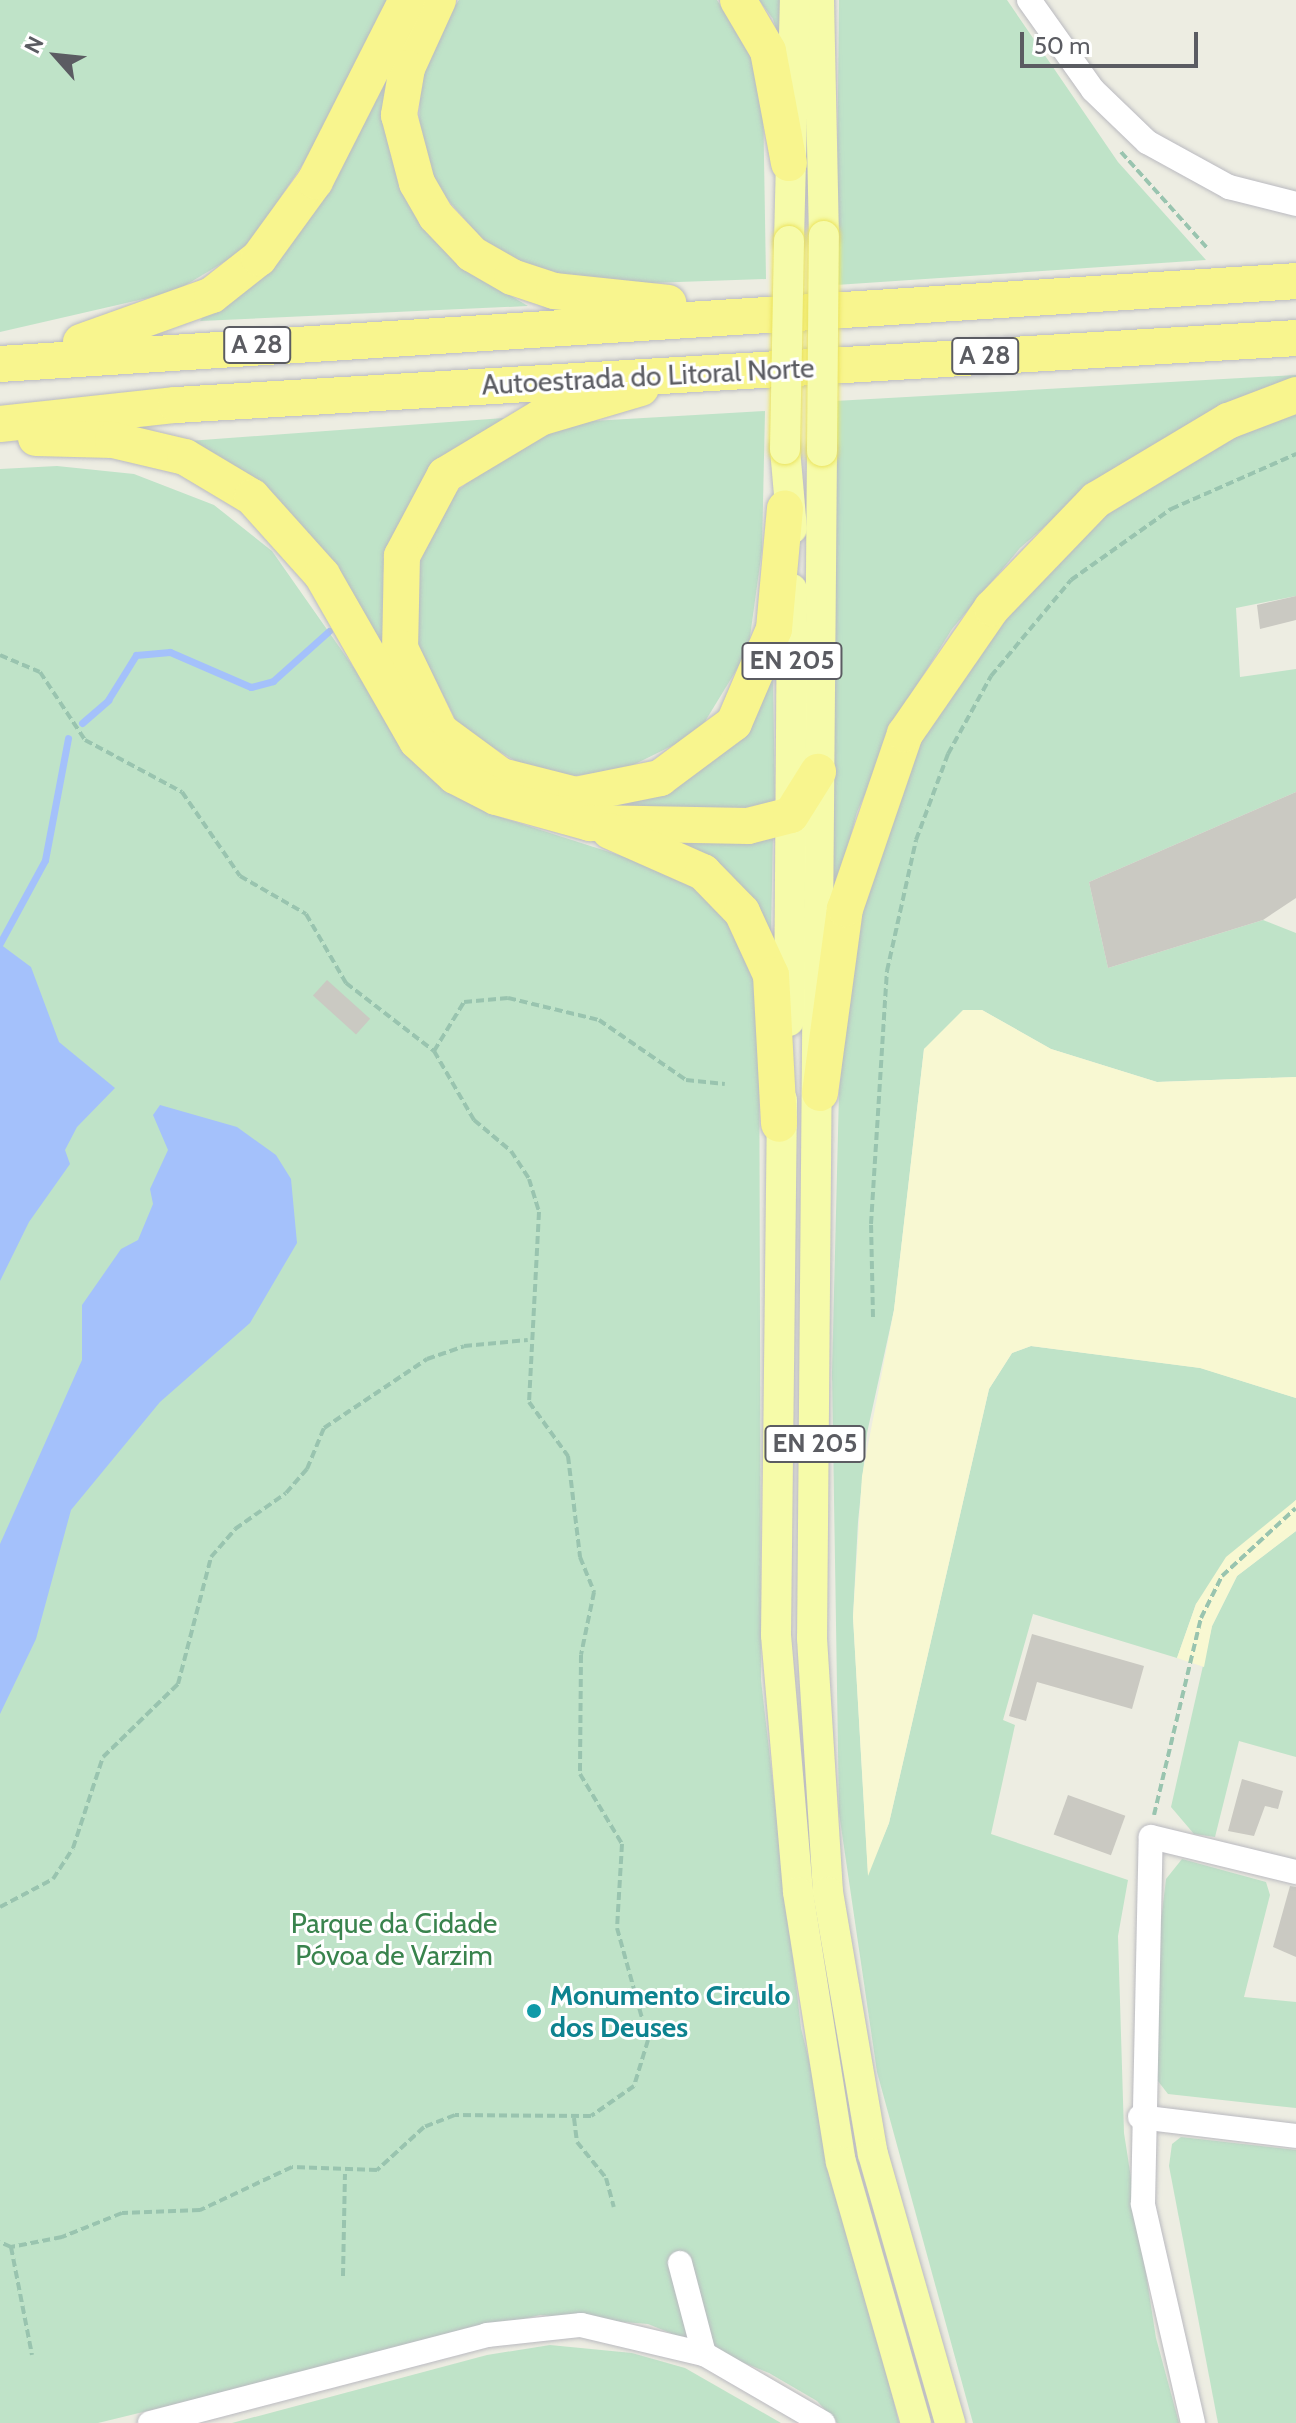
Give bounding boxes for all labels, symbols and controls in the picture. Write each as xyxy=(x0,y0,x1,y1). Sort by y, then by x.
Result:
north arrow xyxy=(16,16,96,96)
scale bar xyxy=(1024,16,1202,66)
text: 50 m xyxy=(1034,31,1090,60)
text: N xyxy=(19,32,50,58)
road number: A 28 xyxy=(223,323,291,367)
road number: A 28 xyxy=(951,334,1019,378)
street label: Autoestrada do Litoral Norte xyxy=(481,351,815,401)
road number: EN 205 xyxy=(740,639,844,683)
road number: EN 205 xyxy=(763,1422,867,1466)
park label: Parque da Cidade Póvoa de Varzim xyxy=(291,1906,497,1972)
place label: Monumento Circulo dos Deuses xyxy=(550,1978,790,2044)
marker: Monumento Circulo dos Deuses xyxy=(525,2002,543,2020)

